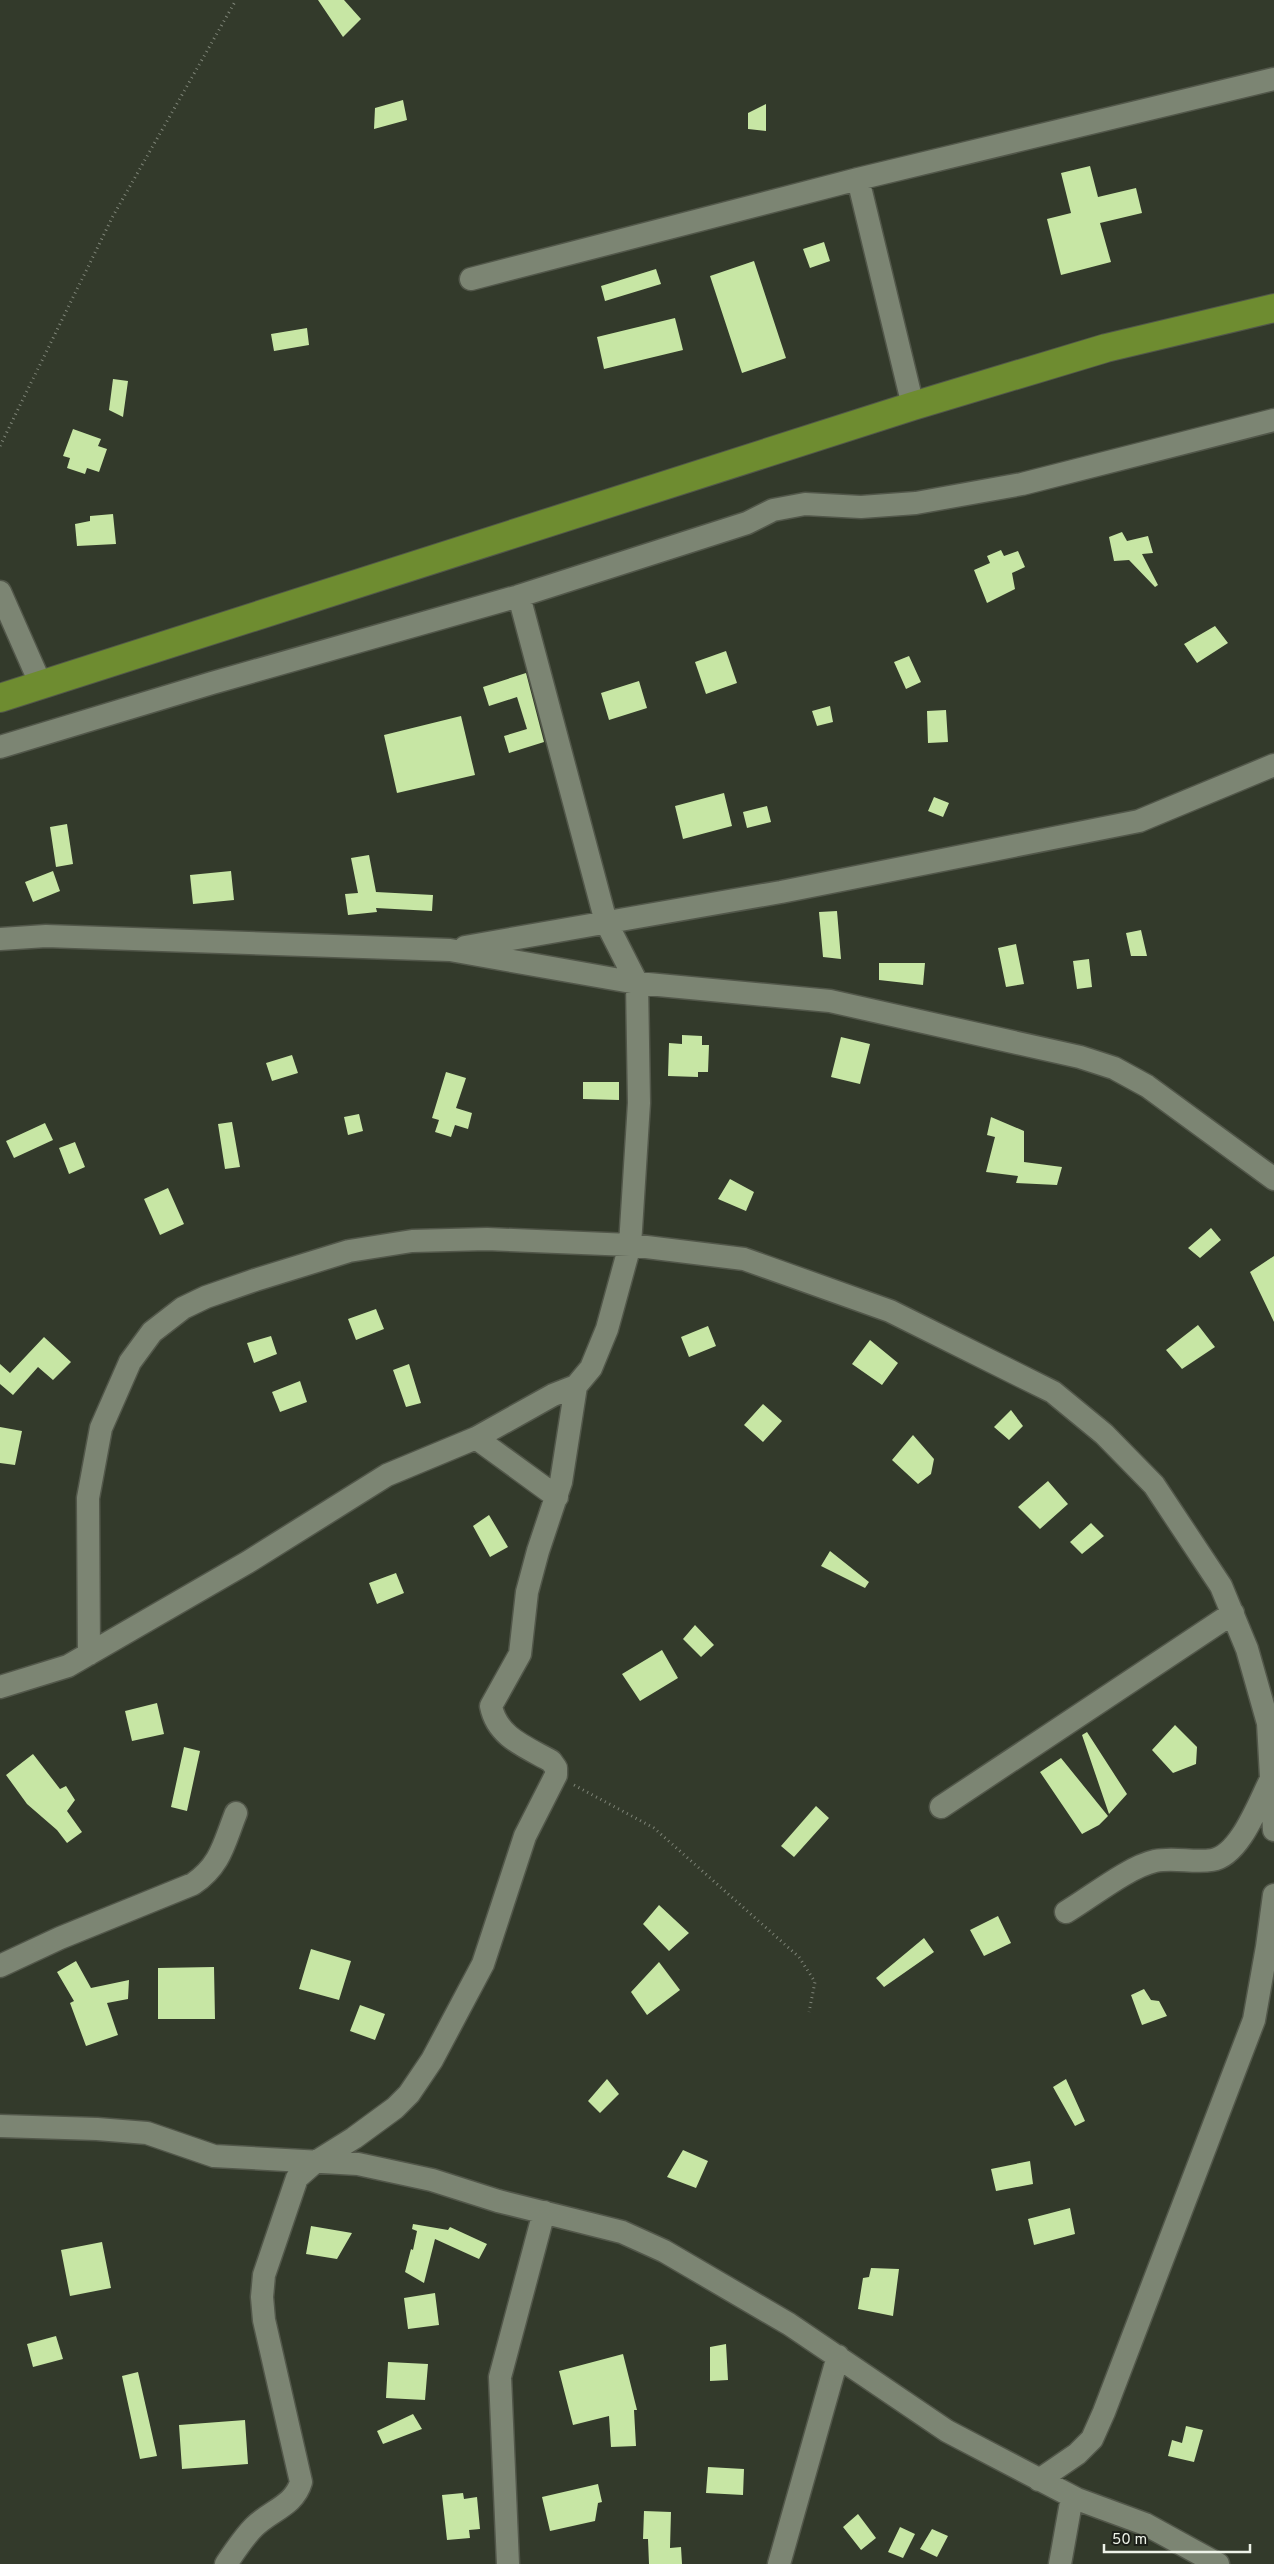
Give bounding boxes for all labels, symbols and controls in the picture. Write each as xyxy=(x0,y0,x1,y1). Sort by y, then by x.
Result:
scale bar xyxy=(1104,2522,1250,2554)
text: 50 m xyxy=(1112,2531,1147,2550)

